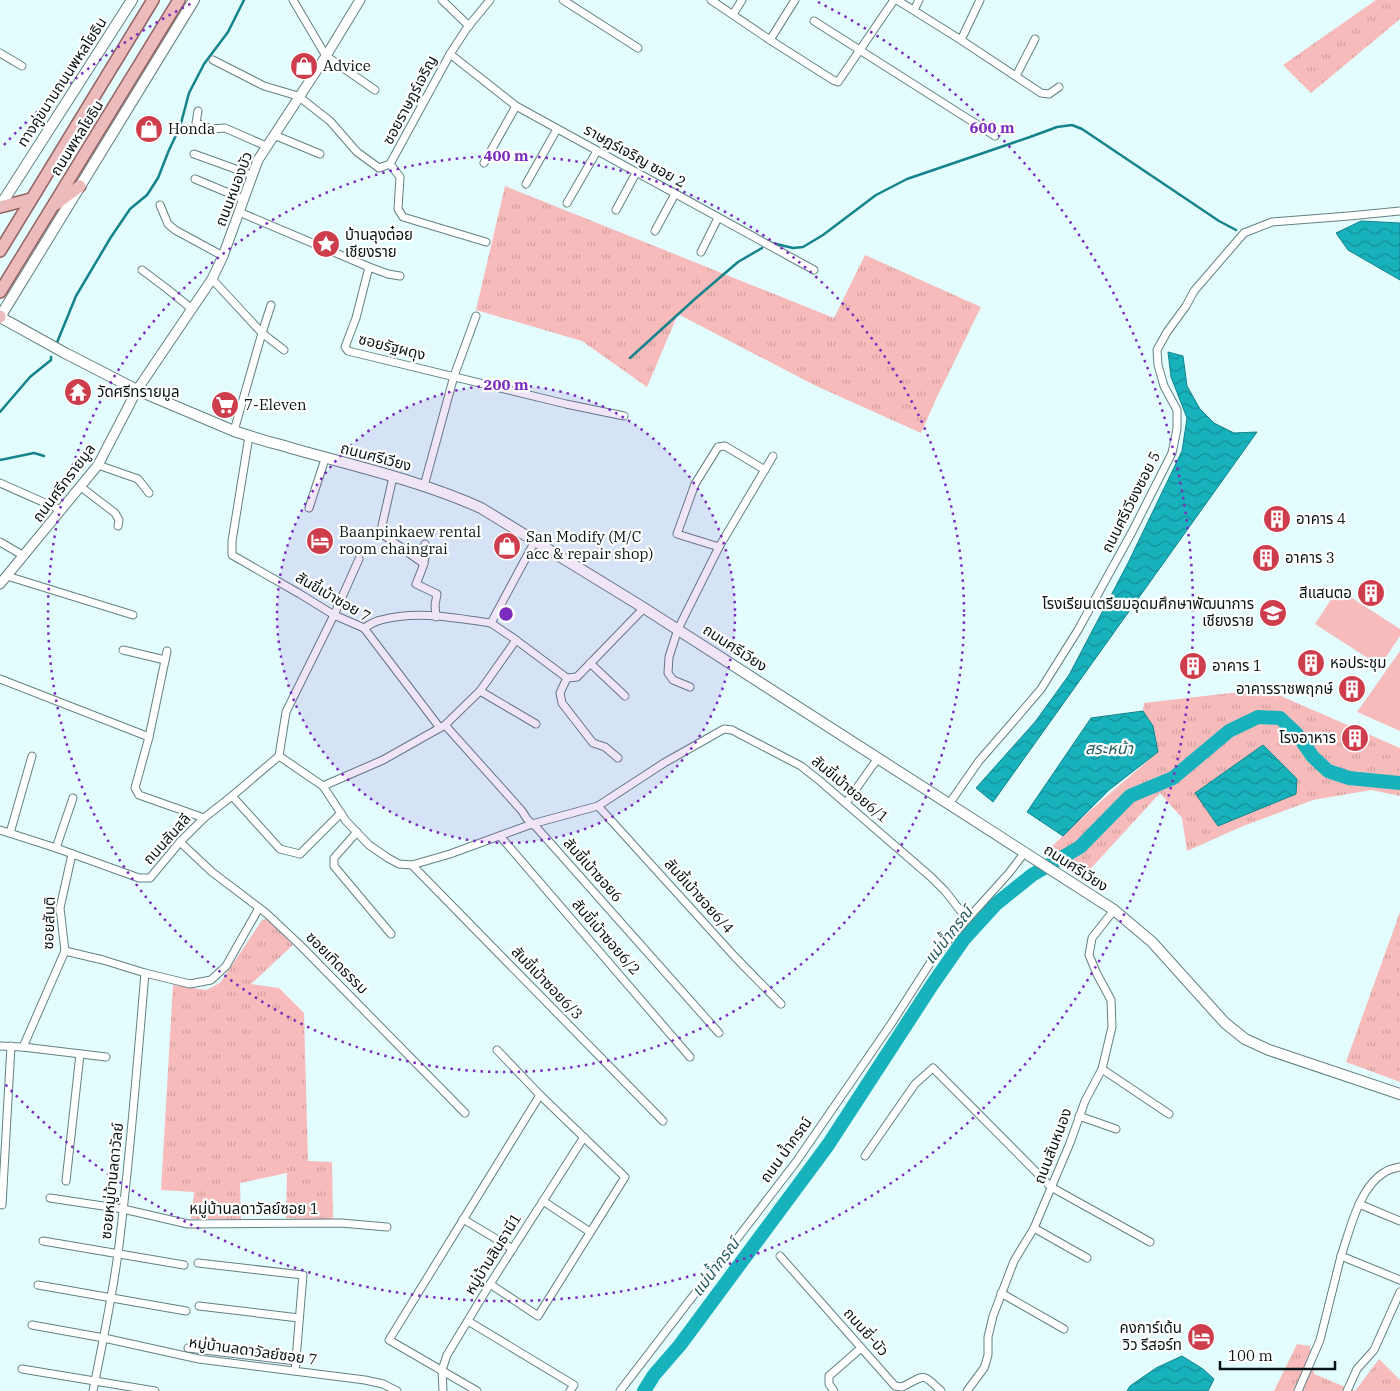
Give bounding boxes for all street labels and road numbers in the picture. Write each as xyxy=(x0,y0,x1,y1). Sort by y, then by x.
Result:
street label: ทางคู่ขนานถนนพหลโยธิน xyxy=(13,14,111,150)
street label: ซอยราษฎร์เจริญ xyxy=(378,52,441,148)
street label: ถนนพหลโยธิน xyxy=(47,97,107,179)
street label: ราษฎร์เจริญ ซอย 2 xyxy=(581,120,690,192)
street label: ถนนหนองบัว xyxy=(211,149,256,229)
street label: ซอยรัฐผดุง xyxy=(357,329,428,364)
street label: ถนนศรีเวียง xyxy=(339,438,414,475)
street label: ถนนศรีทรายมูล xyxy=(28,440,99,526)
street label: ถนนศรีเวียงซอย 5 xyxy=(1097,448,1164,556)
street label: สันขี้เบ้าซอย 7 xyxy=(292,567,375,626)
street label: ถนนศรีเวียง xyxy=(700,620,771,675)
street label: สันขี้เบ้าซอย6/1 xyxy=(808,750,893,826)
street label: ถนนสันสลี xyxy=(139,809,195,868)
street label: สันขี้เบ้าซอย6 xyxy=(559,833,628,906)
street label: ถนนศรีเวียง xyxy=(1041,840,1112,895)
street label: สันขี้เบ้าซอย6/4 xyxy=(661,853,739,937)
street label: สันขี้เบ้าซอย6/2 xyxy=(568,894,645,979)
street label: ซอยสันติ xyxy=(38,896,59,950)
street label: ซอยเทิดธรรม xyxy=(302,927,373,998)
street label: สันขี้เบ้าซอย6/3 xyxy=(508,941,588,1023)
street label: ถนนสันหนอง xyxy=(1029,1105,1076,1187)
street label: ถนน น้ำกรณ์ xyxy=(755,1113,816,1186)
street label: ซอยหมู่บ้านลดาวัลย์ xyxy=(96,1122,127,1240)
street label: หมู่บ้านลดาวัลย์ซอย 1 xyxy=(189,1199,319,1218)
street label: หมู่บ้านสินธานี1 xyxy=(460,1209,525,1298)
street label: ถนนยี่-บัว xyxy=(840,1303,894,1360)
street label: หมู่บ้านลดาวัลย์ซอย 7 xyxy=(188,1332,318,1369)

